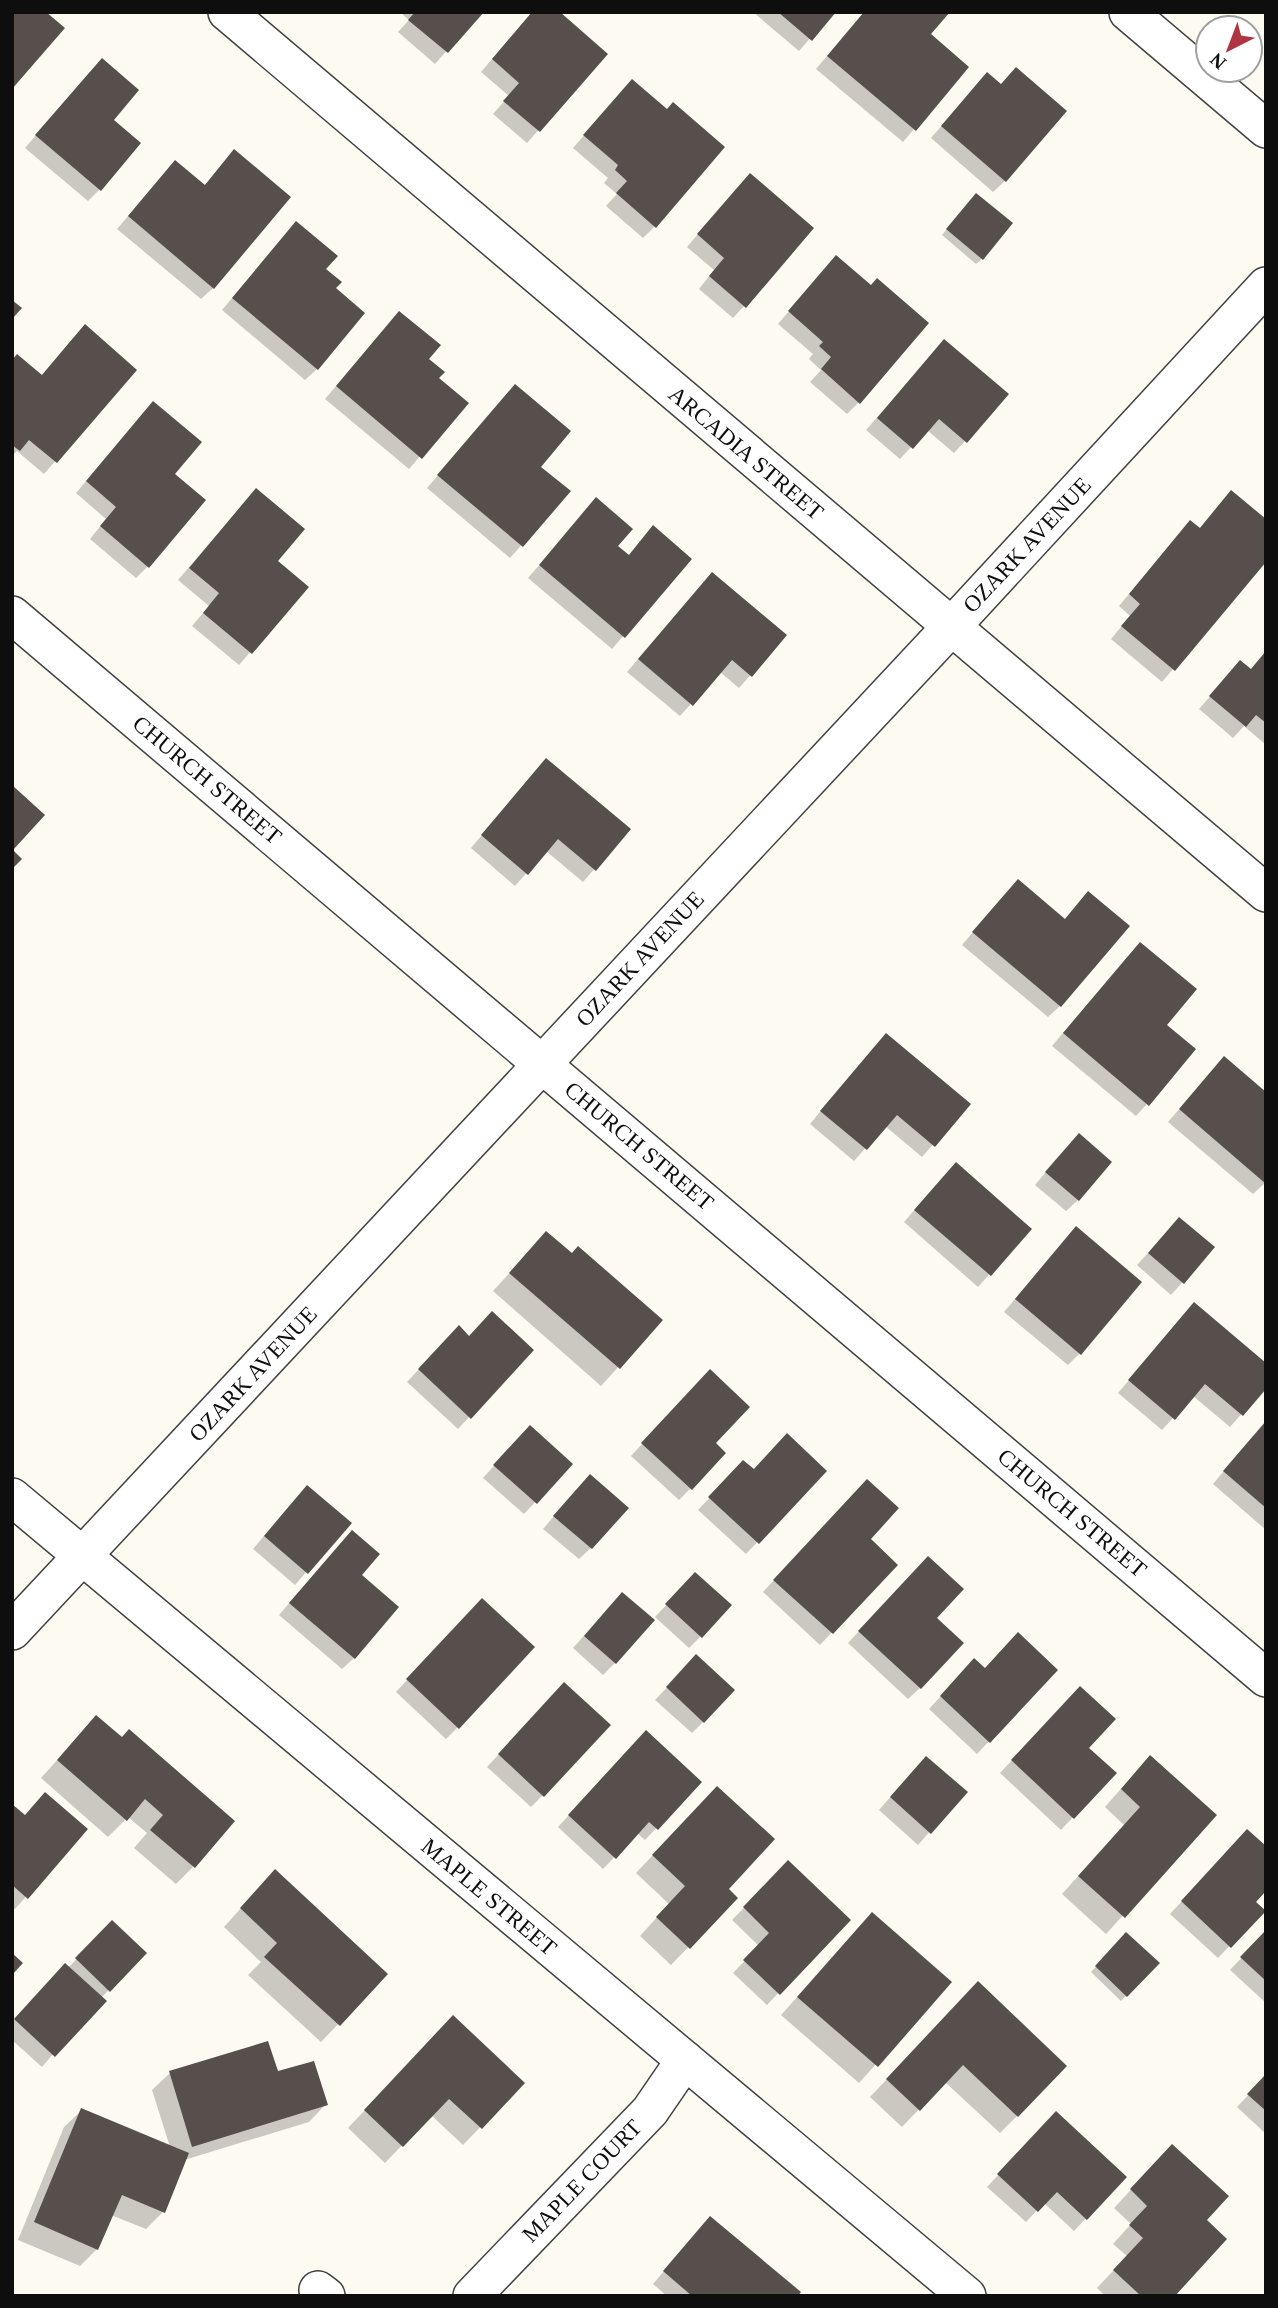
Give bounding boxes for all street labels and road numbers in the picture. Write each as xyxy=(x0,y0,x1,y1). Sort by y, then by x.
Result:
street label: ARCADIA STREET xyxy=(664,381,828,525)
street label: OZARK AVENUE xyxy=(958,472,1096,618)
street label: CHURCH STREET xyxy=(128,711,286,849)
street label: OZARK AVENUE xyxy=(571,886,709,1032)
street label: CHURCH STREET xyxy=(560,1077,718,1215)
street label: OZARK AVENUE xyxy=(184,1301,322,1447)
street label: CHURCH STREET xyxy=(993,1444,1151,1582)
street label: MAPLE STREET xyxy=(417,1833,561,1961)
street label: MAPLE COURT xyxy=(517,2115,647,2247)

